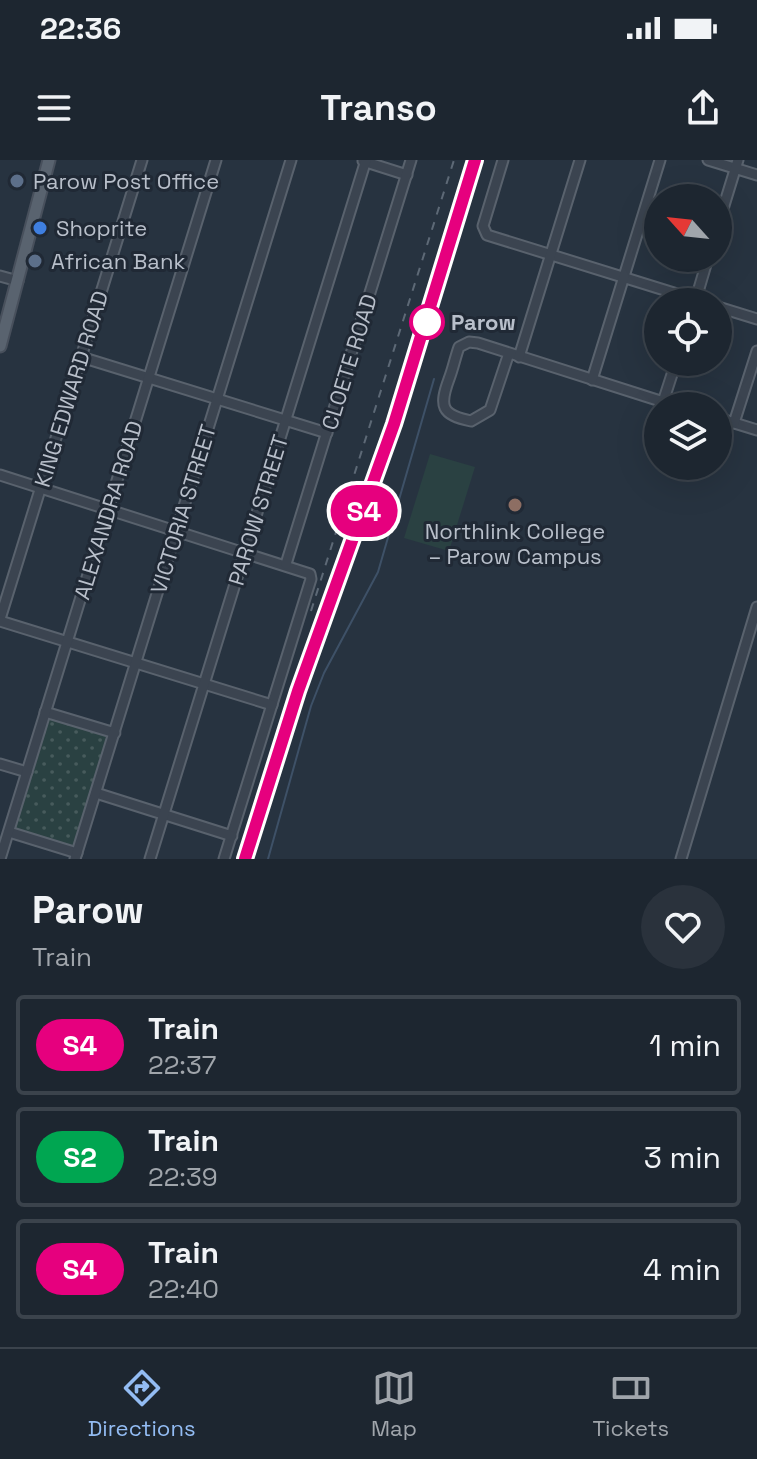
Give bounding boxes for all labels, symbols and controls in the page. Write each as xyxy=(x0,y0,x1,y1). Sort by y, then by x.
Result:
text: 22:36 xyxy=(40,9,121,48)
text: Transo xyxy=(320,85,437,131)
icon: menu xyxy=(32,86,76,130)
icon: share xyxy=(681,86,725,130)
place label: Parow Post Office xyxy=(33,167,219,195)
marker: Parow Post Office xyxy=(8,172,26,190)
north arrow xyxy=(644,184,732,272)
map controls xyxy=(644,184,732,480)
place label: Shoprite xyxy=(56,214,147,242)
marker: Shoprite xyxy=(31,219,49,237)
place label: African Bank xyxy=(51,247,185,275)
marker: African Bank xyxy=(26,252,44,270)
street label: KING EDWARD ROAD xyxy=(28,287,114,491)
button: locate xyxy=(644,288,732,376)
street label: CLOETE ROAD xyxy=(315,291,383,433)
marker: Parow xyxy=(410,305,444,339)
place label: Parow xyxy=(451,308,516,336)
button: layers xyxy=(644,392,732,480)
street label: ALEXANDRA ROAD xyxy=(68,417,148,603)
street label: VICTORIA STREET xyxy=(144,421,222,597)
street label: PAROW STREET xyxy=(222,431,294,589)
line badge: S4 xyxy=(328,485,400,537)
text: S4 xyxy=(347,493,381,529)
marker: Northlink College – Parow Campus xyxy=(506,496,524,514)
place label: Northlink College – Parow Campus xyxy=(425,517,605,570)
button: heart xyxy=(641,885,725,969)
text: Parow xyxy=(32,886,144,934)
text: Train xyxy=(32,940,92,974)
text: Train xyxy=(148,1009,219,1048)
text: 1 min xyxy=(649,1026,721,1065)
text: S4 xyxy=(63,1027,97,1063)
text: 22:37 xyxy=(148,1048,216,1082)
text: Train xyxy=(148,1121,219,1160)
text: 3 min xyxy=(644,1138,721,1177)
text: S2 xyxy=(63,1139,97,1175)
text: 22:39 xyxy=(148,1160,218,1194)
text: Train xyxy=(148,1233,219,1272)
text: 4 min xyxy=(643,1250,721,1289)
text: S4 xyxy=(63,1251,97,1287)
text: 22:40 xyxy=(148,1272,219,1306)
tab: Directions xyxy=(88,1366,196,1442)
tab: Map xyxy=(371,1366,417,1442)
tab: Tickets xyxy=(592,1366,669,1442)

